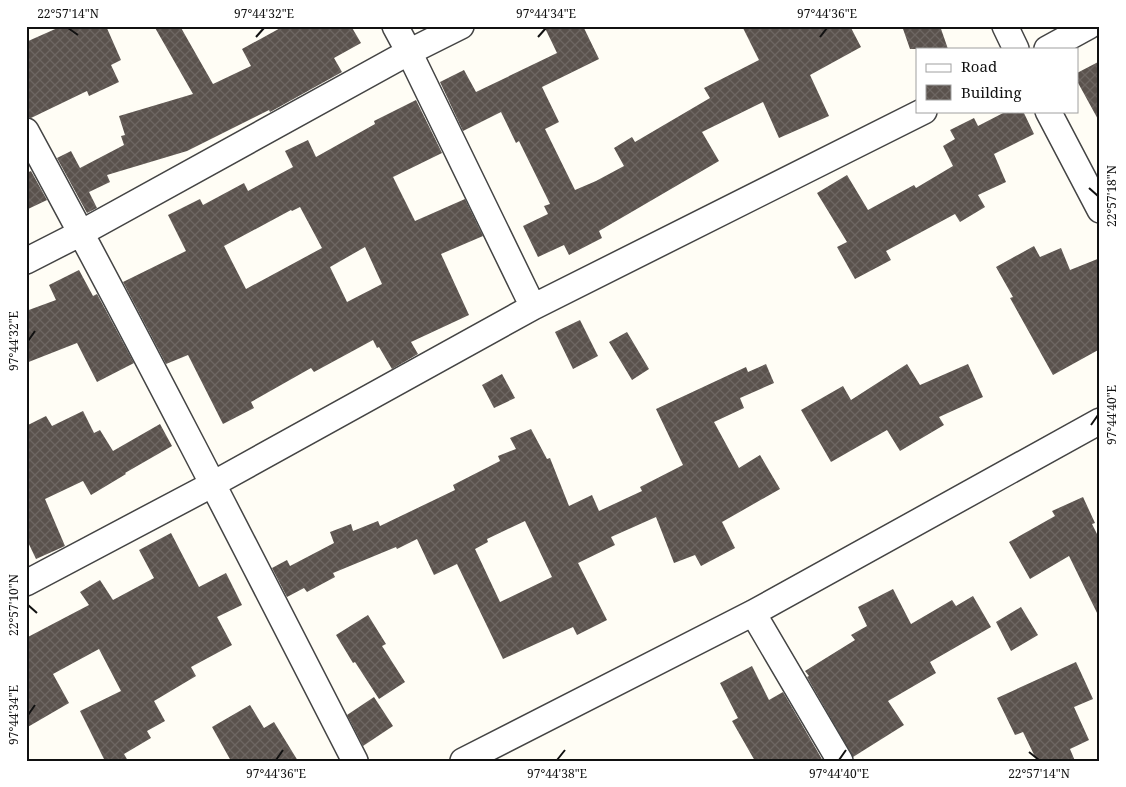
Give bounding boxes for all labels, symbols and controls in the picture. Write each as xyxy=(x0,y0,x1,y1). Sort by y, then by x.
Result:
text: 22°57'14"N xyxy=(37,5,99,22)
text: 97°44'32"E xyxy=(234,5,294,22)
text: 97°44'34"E xyxy=(516,5,576,22)
text: 97°44'36"E xyxy=(797,5,857,22)
legend xyxy=(916,48,1078,112)
text: Road xyxy=(961,56,997,76)
text: Building xyxy=(961,82,1022,102)
text: 22°57'18"N xyxy=(1103,165,1120,227)
text: 97°44'32"E xyxy=(5,311,22,371)
text: 97°44'40"E xyxy=(1103,385,1120,445)
text: 22°57'10"N xyxy=(5,574,22,636)
text: 97°44'34"E xyxy=(5,685,22,745)
text: 97°44'36"E xyxy=(246,765,306,782)
text: 97°44'38"E xyxy=(527,765,587,782)
text: 97°44'40"E xyxy=(809,765,869,782)
text: 22°57'14"N xyxy=(1008,765,1070,782)

